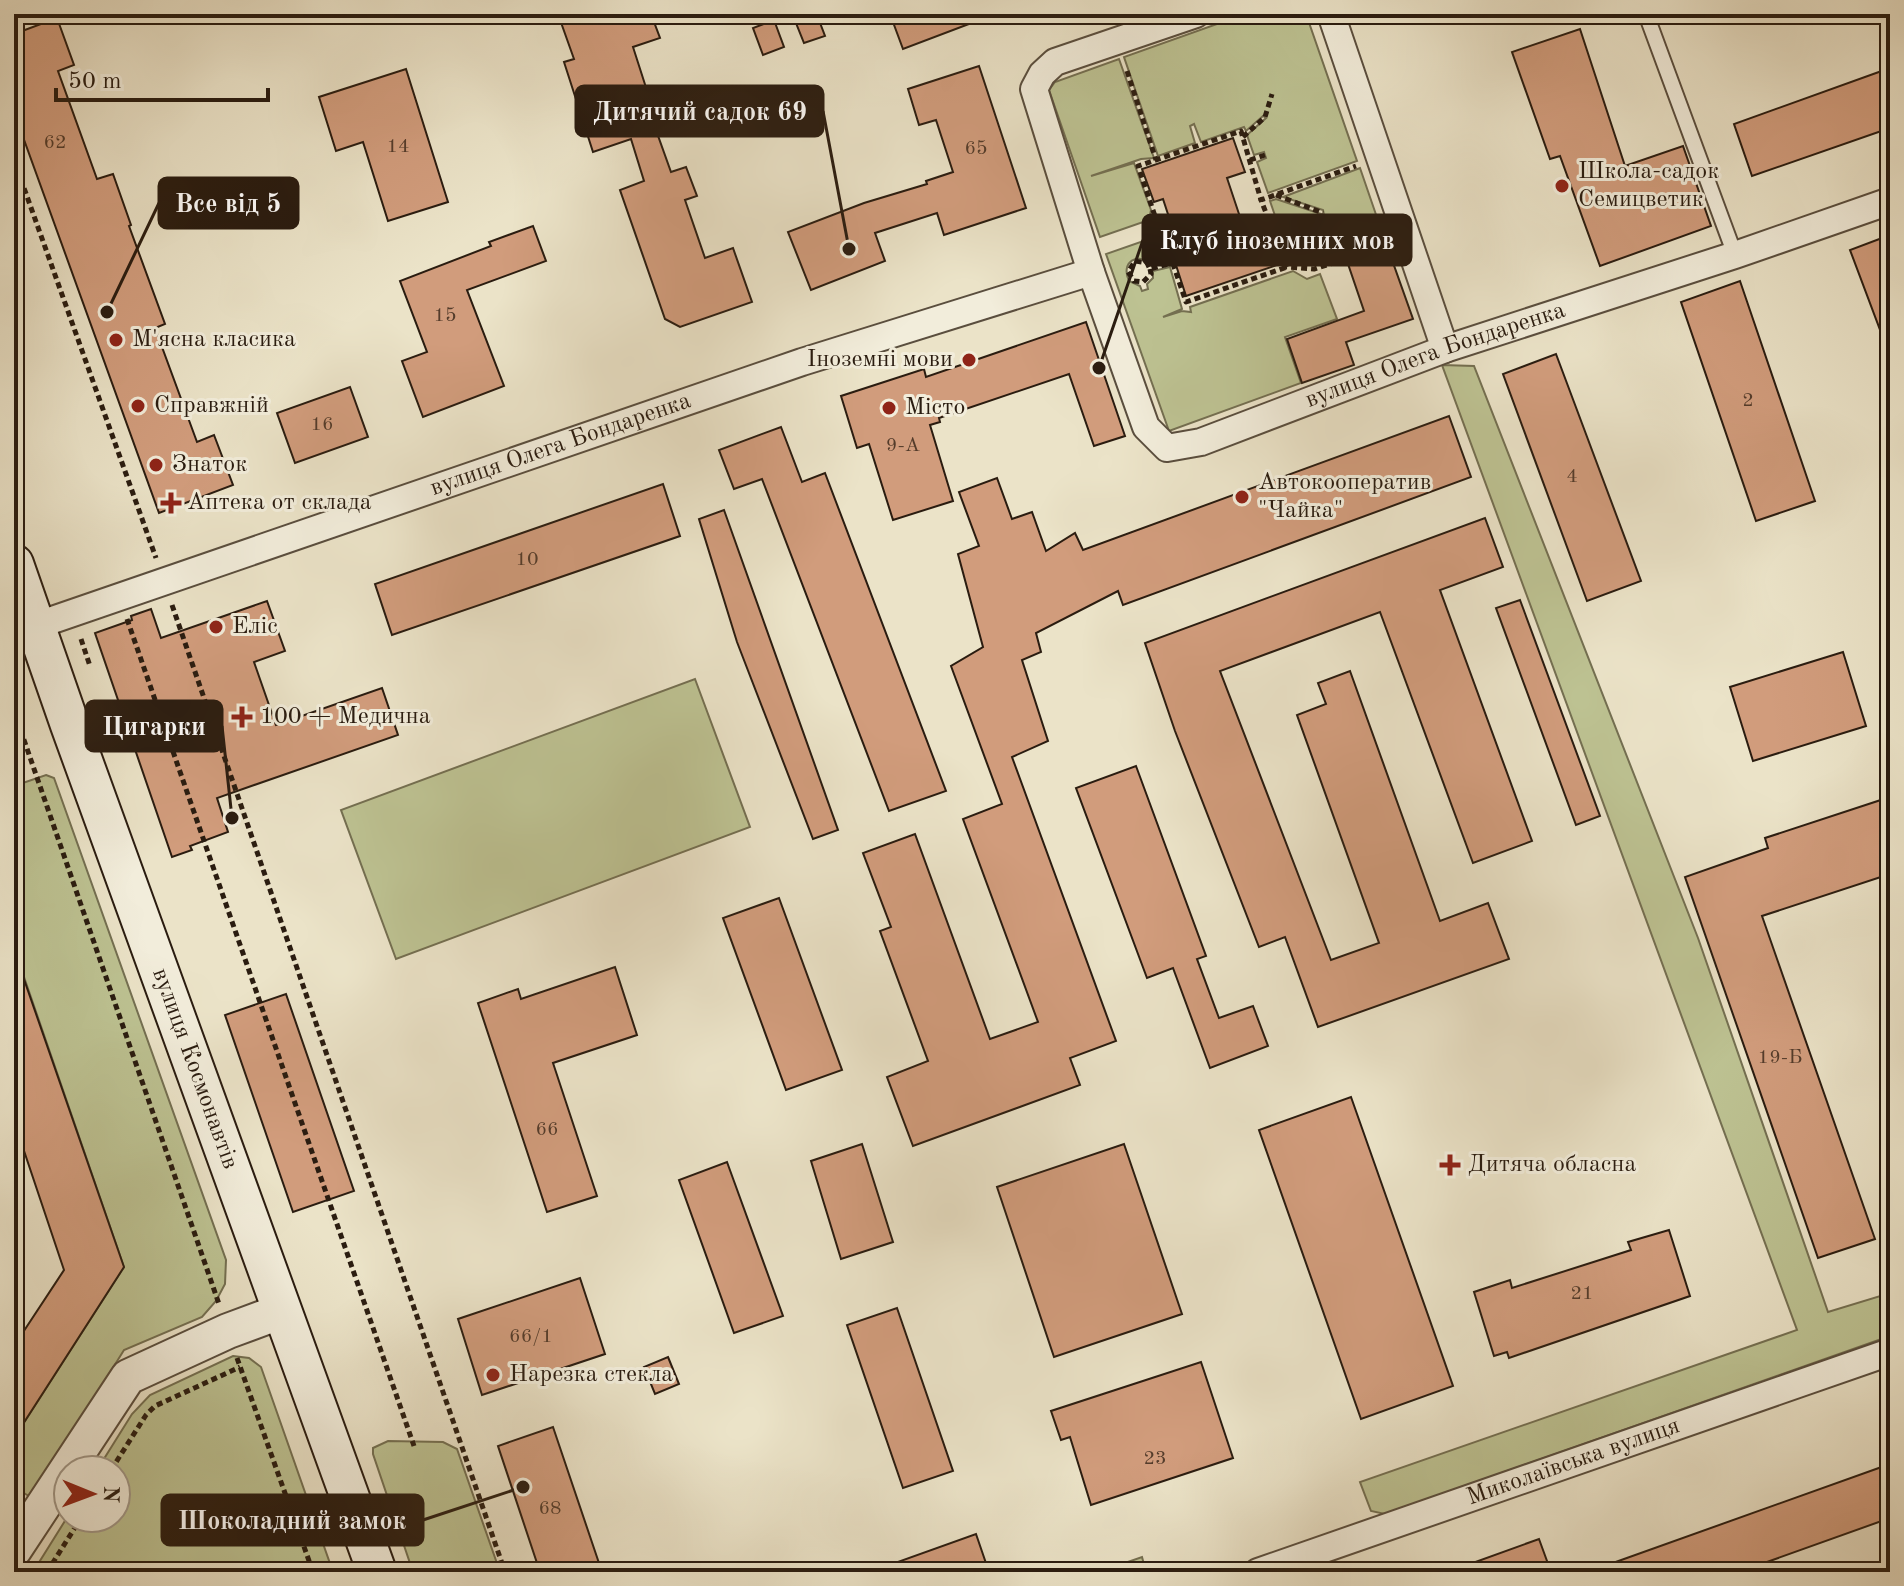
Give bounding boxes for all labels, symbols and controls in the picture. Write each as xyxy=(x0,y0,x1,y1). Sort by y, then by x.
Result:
scale bar xyxy=(56,52,268,102)
text: 50 m xyxy=(68,70,122,94)
callout: Дитячий садок 69 xyxy=(576,86,823,136)
text: Дитячий садок 69 xyxy=(593,100,807,126)
house number: 62 xyxy=(43,133,67,153)
house number: 14 xyxy=(386,137,410,157)
house number: 65 xyxy=(964,139,988,159)
place label: Школа-садок Семицветик xyxy=(1578,160,1719,212)
marker: Школа-садок Семицветик xyxy=(1553,177,1571,195)
callout: Все від 5 xyxy=(159,178,298,228)
text: Все від 5 xyxy=(175,192,281,218)
callout: Клуб іноземних мов xyxy=(1143,215,1411,265)
text: Клуб іноземних мов xyxy=(1159,229,1395,255)
street label: вулиця Олега Бондаренка xyxy=(1302,299,1569,413)
house number: 15 xyxy=(433,306,457,326)
place label: М'ясна класика xyxy=(132,328,296,352)
marker: М'ясна класика xyxy=(107,331,125,349)
place label: Іноземні мови xyxy=(807,348,953,372)
marker: Іноземні мови xyxy=(960,351,978,369)
street label: вулиця Олега Бондаренка xyxy=(427,389,694,501)
house number: 2 xyxy=(1742,391,1754,411)
place label: Справжній xyxy=(154,394,269,418)
place label: Місто xyxy=(905,396,965,420)
marker: Справжній xyxy=(129,397,147,415)
marker: Місто xyxy=(880,399,898,417)
house number: 16 xyxy=(310,415,334,435)
house number: 9-А xyxy=(886,436,920,456)
place label: Знаток xyxy=(172,453,247,477)
marker: Знаток xyxy=(147,456,165,474)
house number: 4 xyxy=(1566,467,1578,487)
place label: Автокооператив "Чайка" xyxy=(1258,471,1431,523)
marker: Автокооператив "Чайка" xyxy=(1233,488,1251,506)
place label: Аптека от склада xyxy=(187,491,372,515)
marker: Аптека от склада xyxy=(162,494,180,512)
house number: 10 xyxy=(515,550,539,570)
place label: Еліс xyxy=(232,615,278,639)
marker: Еліс xyxy=(207,618,225,636)
callout: Цигарки xyxy=(86,701,222,751)
place label: 100 + Медична xyxy=(260,705,431,729)
marker: 100 + Медична xyxy=(231,706,253,728)
text: Цигарки xyxy=(102,715,206,741)
street label: вулиця Космонавтів xyxy=(147,965,242,1172)
house number: 19-Б xyxy=(1758,1048,1802,1068)
house number: 66 xyxy=(535,1120,559,1140)
place label: Дитяча обласна xyxy=(1468,1153,1636,1177)
marker: Дитяча обласна xyxy=(1439,1154,1461,1176)
house number: 21 xyxy=(1570,1284,1594,1304)
house number: 66/1 xyxy=(509,1327,553,1347)
place label: Нарезка стекла xyxy=(509,1363,673,1387)
marker: Нарезка стекла xyxy=(484,1366,502,1384)
street label: Миколаївська вулиця xyxy=(1464,1414,1683,1510)
house number: 23 xyxy=(1143,1449,1167,1469)
north arrow xyxy=(52,1454,132,1534)
text: N xyxy=(99,1486,121,1503)
callout: Шоколадний замок xyxy=(162,1495,423,1545)
house number: 68 xyxy=(538,1499,562,1519)
text: Шоколадний замок xyxy=(178,1509,407,1535)

